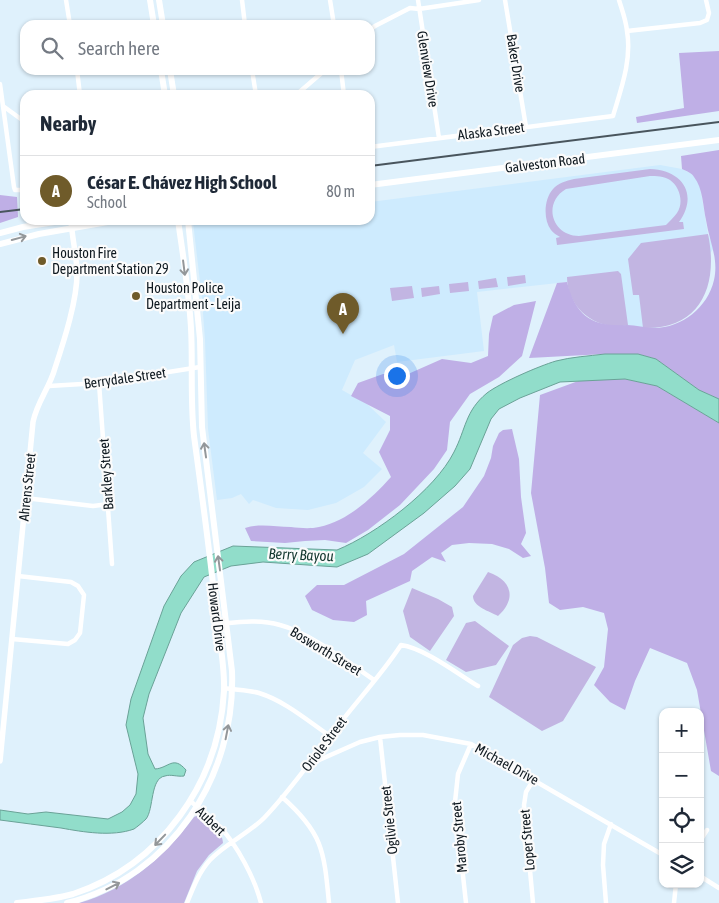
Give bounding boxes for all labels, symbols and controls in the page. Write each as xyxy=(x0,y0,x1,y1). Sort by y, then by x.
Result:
search box xyxy=(20,20,375,75)
street label: Glenview Drive xyxy=(414,30,442,108)
street label: Baker Drive xyxy=(504,33,528,93)
icon: search xyxy=(38,34,66,62)
text: Search here xyxy=(78,37,160,59)
text: Nearby xyxy=(40,111,96,135)
street label: Alaska Street xyxy=(457,119,525,143)
street label: Galveston Road xyxy=(504,150,586,176)
text: César E. Chávez High School xyxy=(87,171,277,193)
text: A xyxy=(52,182,60,200)
text: 80 m xyxy=(326,182,355,200)
text: School xyxy=(87,193,127,211)
one-way arrow xyxy=(11,233,27,243)
place label: Houston Fire Department Station 29 xyxy=(52,245,169,277)
marker: Houston Fire Department Station 29 xyxy=(36,255,48,267)
one-way arrow xyxy=(179,260,189,276)
place label: Houston Police Department - Leija xyxy=(146,280,241,312)
marker: Houston Police Department - Leija xyxy=(130,290,142,302)
pin: A xyxy=(327,293,359,334)
your location xyxy=(384,363,410,389)
street label: Berrydale Street xyxy=(83,364,167,392)
street label: Barkley Street xyxy=(96,438,116,510)
one-way arrow xyxy=(200,442,210,458)
street label: Ahrens Street xyxy=(15,452,39,522)
water label: Berry Bayou xyxy=(268,545,334,564)
one-way arrow xyxy=(214,555,224,571)
street label: Howard Drive xyxy=(205,582,229,652)
street label: Bosworth Street xyxy=(287,623,365,679)
map controls xyxy=(659,708,704,888)
button: + xyxy=(659,708,704,753)
street label: Oriole Street xyxy=(298,713,350,775)
one-way arrow xyxy=(223,725,233,741)
street label: Michael Drive xyxy=(472,740,542,788)
button: − xyxy=(659,753,704,798)
street label: Ogilvie Street xyxy=(377,785,401,855)
button: locate xyxy=(659,798,704,843)
street label: Maroby Street xyxy=(448,801,470,873)
street label: Aubert xyxy=(193,803,229,839)
street label: Loper Street xyxy=(516,809,538,871)
one-way arrow xyxy=(154,833,166,846)
button: layers xyxy=(659,843,704,888)
one-way arrow xyxy=(105,881,120,890)

